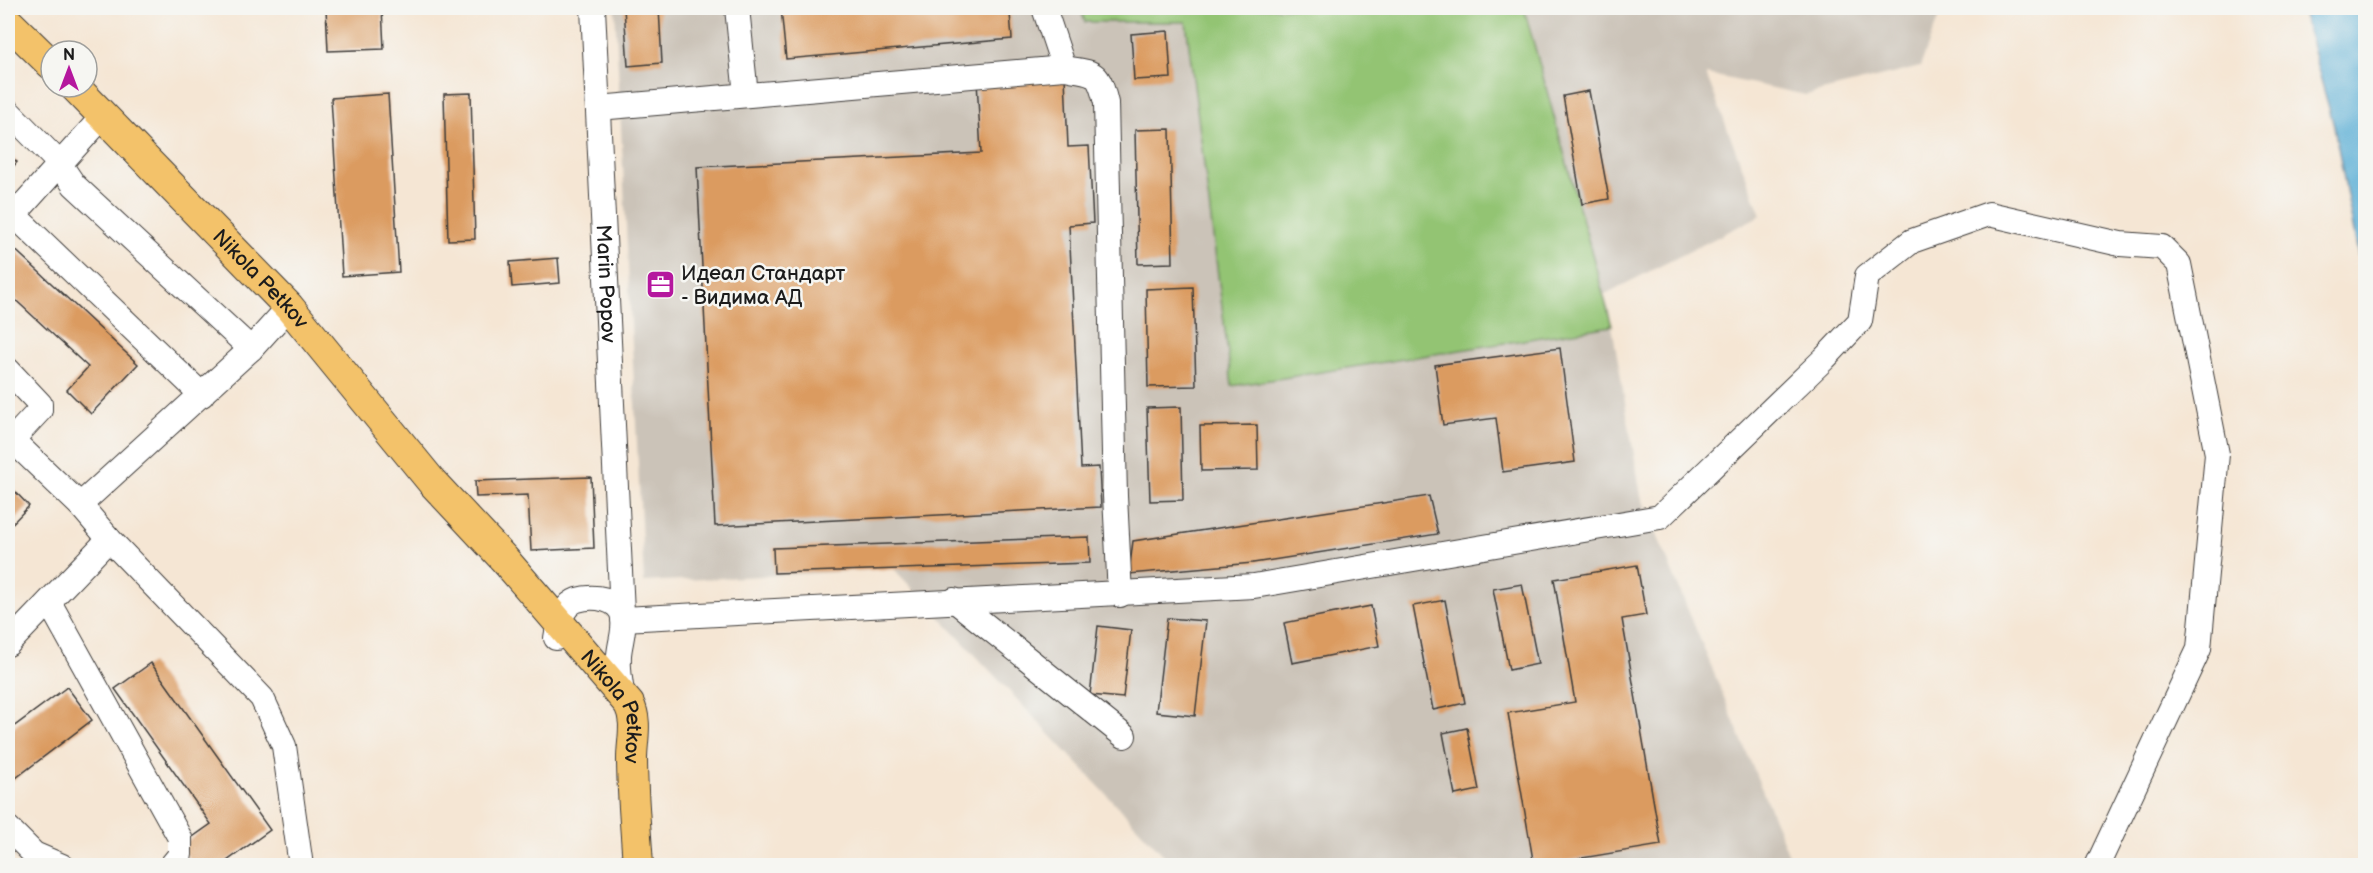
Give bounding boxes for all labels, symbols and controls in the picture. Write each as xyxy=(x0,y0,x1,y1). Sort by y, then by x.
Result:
north arrow xyxy=(39,39,99,99)
text: N xyxy=(63,46,75,65)
street label: Nikola Petkov xyxy=(208,224,314,334)
street label: Marin Popov xyxy=(591,224,622,344)
place label: Идеал Стандарт - Видима АД xyxy=(681,261,845,310)
office icon: Идеал Стандарт - Видима АД xyxy=(644,269,676,301)
street label: Nikola Petkov xyxy=(575,645,647,764)

